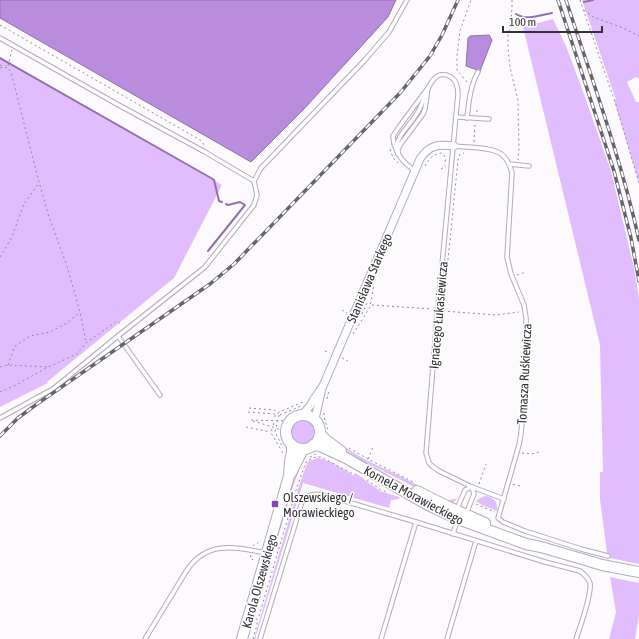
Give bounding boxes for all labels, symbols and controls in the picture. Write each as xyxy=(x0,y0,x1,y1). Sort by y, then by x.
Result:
scale bar xyxy=(503,8,602,34)
text: 100 m xyxy=(509,15,536,29)
street label: Stanisława Starkego xyxy=(344,231,395,325)
street label: Ignacego Łukasiewicza xyxy=(426,261,451,369)
street label: Tomasza Ruśkiewicza xyxy=(514,323,535,425)
street label: Kornela Morawieckiego xyxy=(361,463,466,528)
place label: Olszewskiego / Morawieckiego xyxy=(283,490,355,520)
marker: Olszewskiego / Morawieckiego xyxy=(270,499,280,509)
street label: Karola Olszewskiego xyxy=(239,532,280,630)

